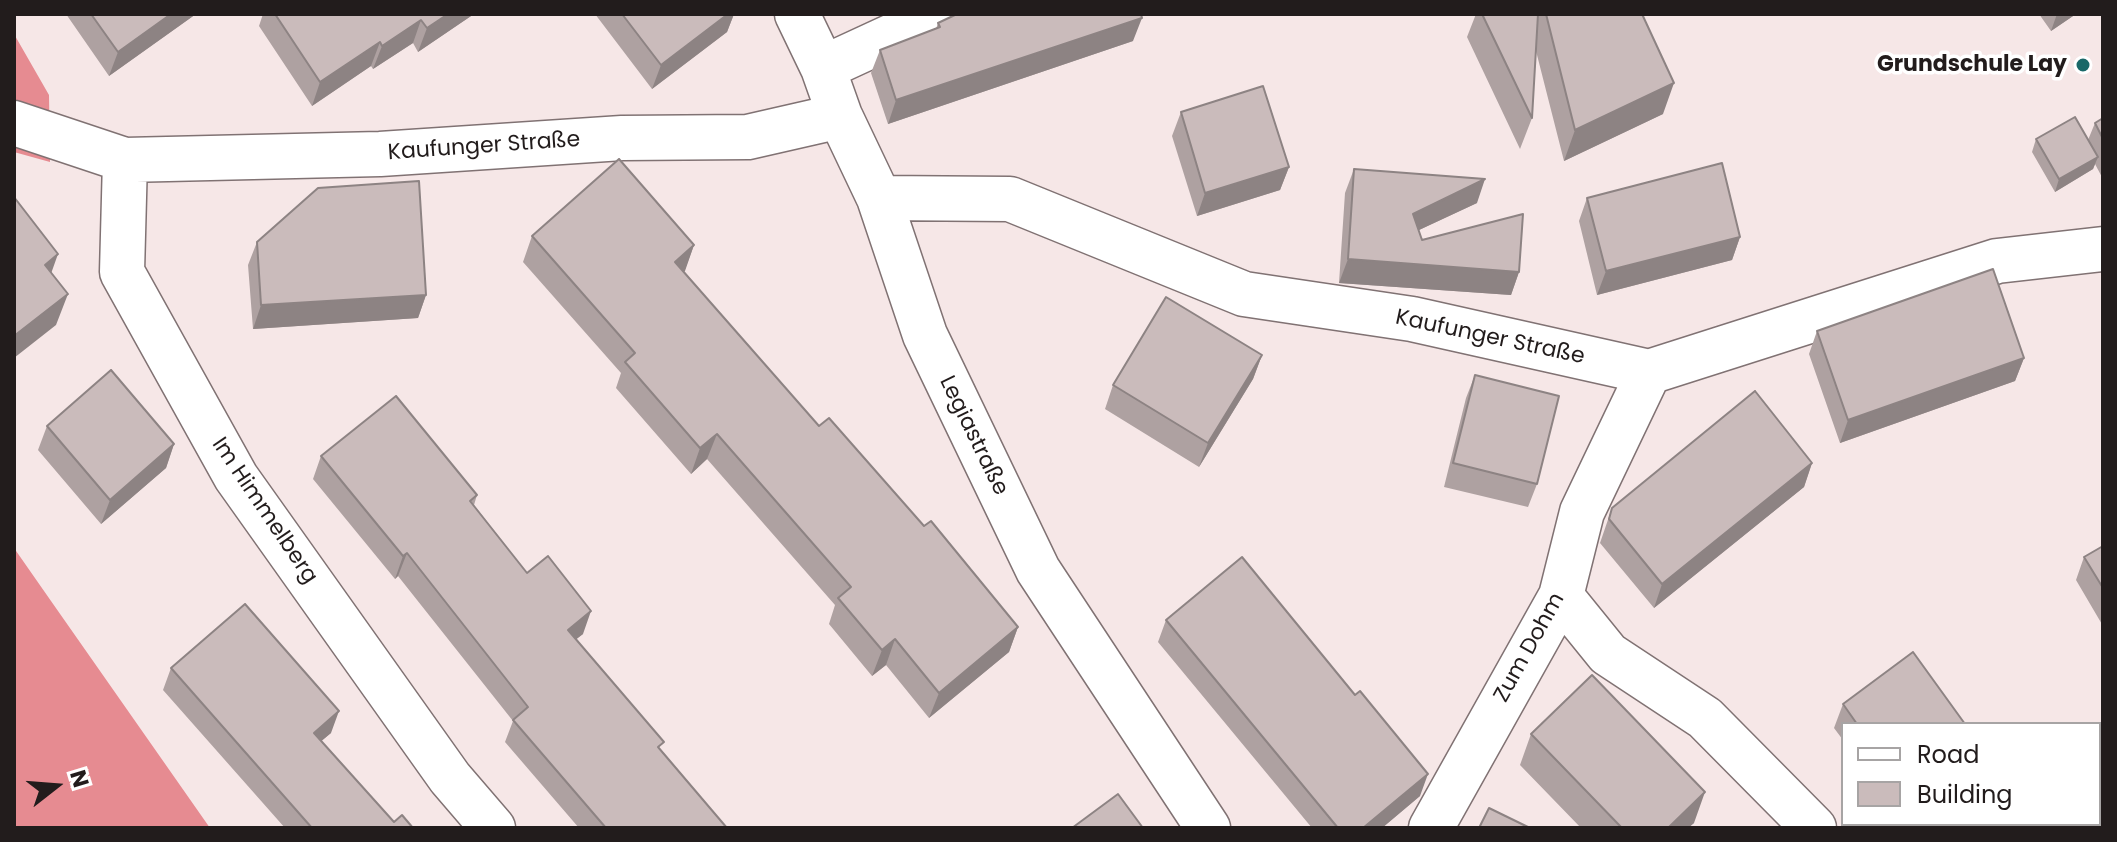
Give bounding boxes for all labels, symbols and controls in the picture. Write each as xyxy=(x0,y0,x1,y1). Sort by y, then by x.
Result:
place label: Grundschule Lay xyxy=(1877,52,2067,78)
marker: Grundschule Lay xyxy=(2074,56,2092,74)
street label: Kaufunger Straße xyxy=(387,127,581,167)
street label: Kaufunger Straße xyxy=(1393,305,1587,371)
street label: Legiastraße xyxy=(933,372,1013,500)
street label: Im Himmelberg xyxy=(205,433,323,589)
street label: Zum Dohm xyxy=(1489,589,1571,707)
legend xyxy=(1841,722,2101,826)
text: Road xyxy=(1917,738,1979,771)
north arrow xyxy=(16,746,96,826)
text: N xyxy=(62,766,97,791)
text: Building xyxy=(1917,778,2013,811)

